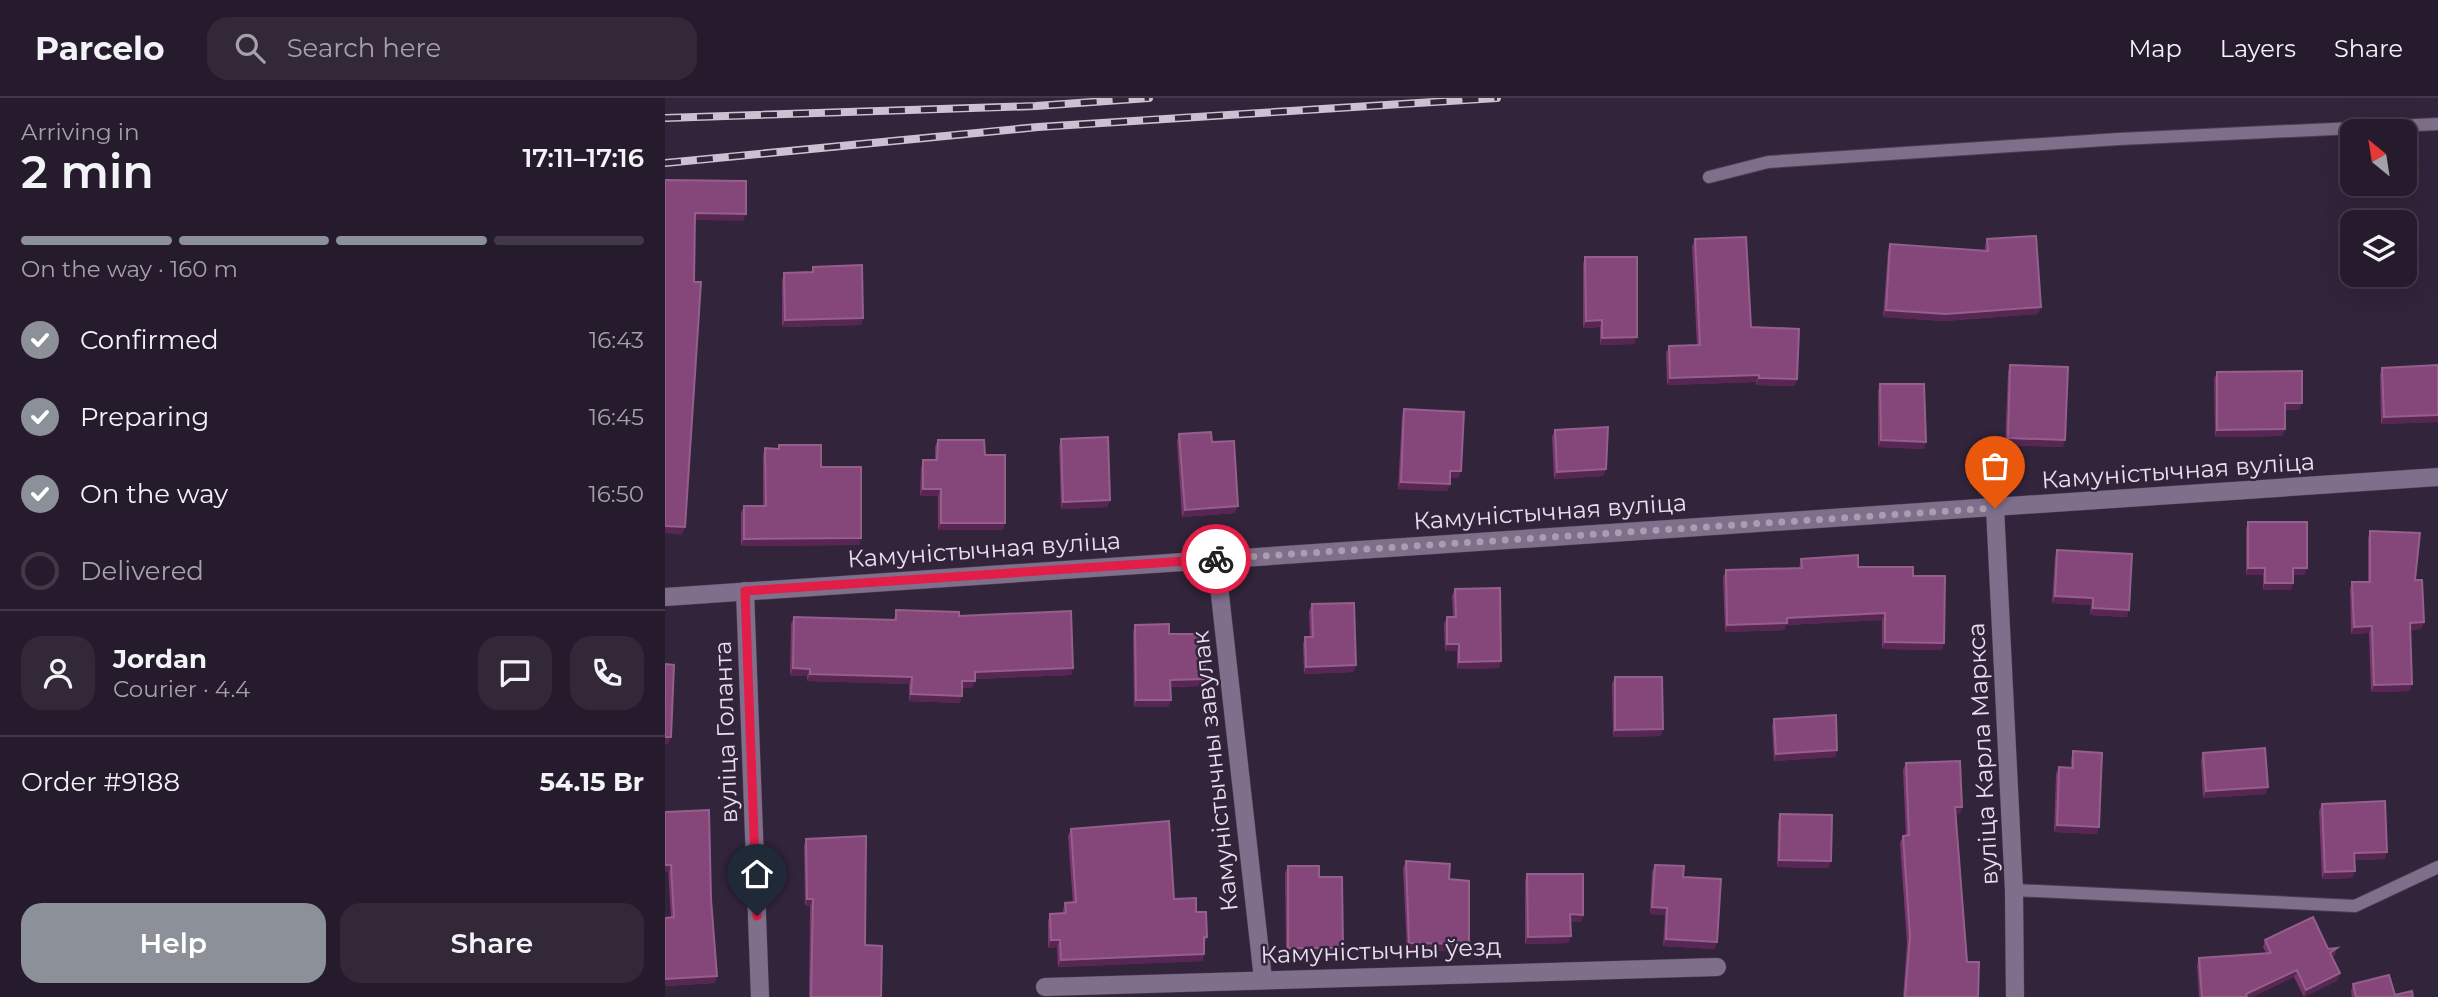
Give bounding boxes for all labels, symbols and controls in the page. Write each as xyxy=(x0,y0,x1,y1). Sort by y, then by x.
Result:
search box xyxy=(207,17,697,80)
text: Parcelo xyxy=(35,28,165,68)
icon: search xyxy=(231,29,269,67)
text: Search here xyxy=(287,32,441,64)
text: Map xyxy=(2128,34,2182,63)
text: Layers xyxy=(2220,34,2296,63)
text: Share xyxy=(2334,34,2403,63)
text: Arriving in xyxy=(21,118,140,146)
north arrow xyxy=(2340,119,2417,196)
map controls xyxy=(2340,119,2417,287)
text: 17:11–17:16 xyxy=(522,142,644,174)
text: 2 min xyxy=(21,143,154,200)
button: layers xyxy=(2340,210,2417,287)
text: On the way · 160 m xyxy=(21,255,238,283)
icon: check xyxy=(21,321,59,359)
text: Confirmed xyxy=(80,324,219,356)
text: 16:43 xyxy=(589,326,644,354)
icon: check xyxy=(21,398,59,436)
text: Preparing xyxy=(80,401,209,433)
text: 16:45 xyxy=(589,403,644,431)
pin xyxy=(1965,436,2025,508)
street label: Камуністычная вуліца xyxy=(2040,446,2316,495)
icon: bag xyxy=(1976,447,2014,485)
icon: check xyxy=(21,475,59,513)
text: On the way xyxy=(80,478,228,510)
text: 16:50 xyxy=(589,480,644,508)
street label: Камуністычная вуліца xyxy=(1412,487,1688,536)
courier xyxy=(1181,524,1251,594)
street label: Камуністычная вуліца xyxy=(846,525,1122,574)
icon: bike xyxy=(1197,540,1235,578)
text: Delivered xyxy=(80,555,204,587)
street label: вуліца Карла Маркса xyxy=(1961,622,2004,886)
street label: Камуністычны завулак xyxy=(1185,629,1244,913)
button: person xyxy=(21,636,95,710)
button: chat xyxy=(478,636,552,710)
button: phone xyxy=(570,636,644,710)
street label: вуліца Голанта xyxy=(708,640,743,824)
text: Jordan xyxy=(113,643,207,675)
text: Courier · 4.4 xyxy=(113,675,250,703)
text: Order #9188 xyxy=(21,766,180,798)
text: 54.15 Br xyxy=(540,766,644,798)
pin xyxy=(727,844,787,916)
icon: home xyxy=(738,855,776,893)
button: Help xyxy=(21,903,326,983)
button: Share xyxy=(340,903,644,983)
street label: Камуністычны ўезд xyxy=(1260,932,1502,969)

